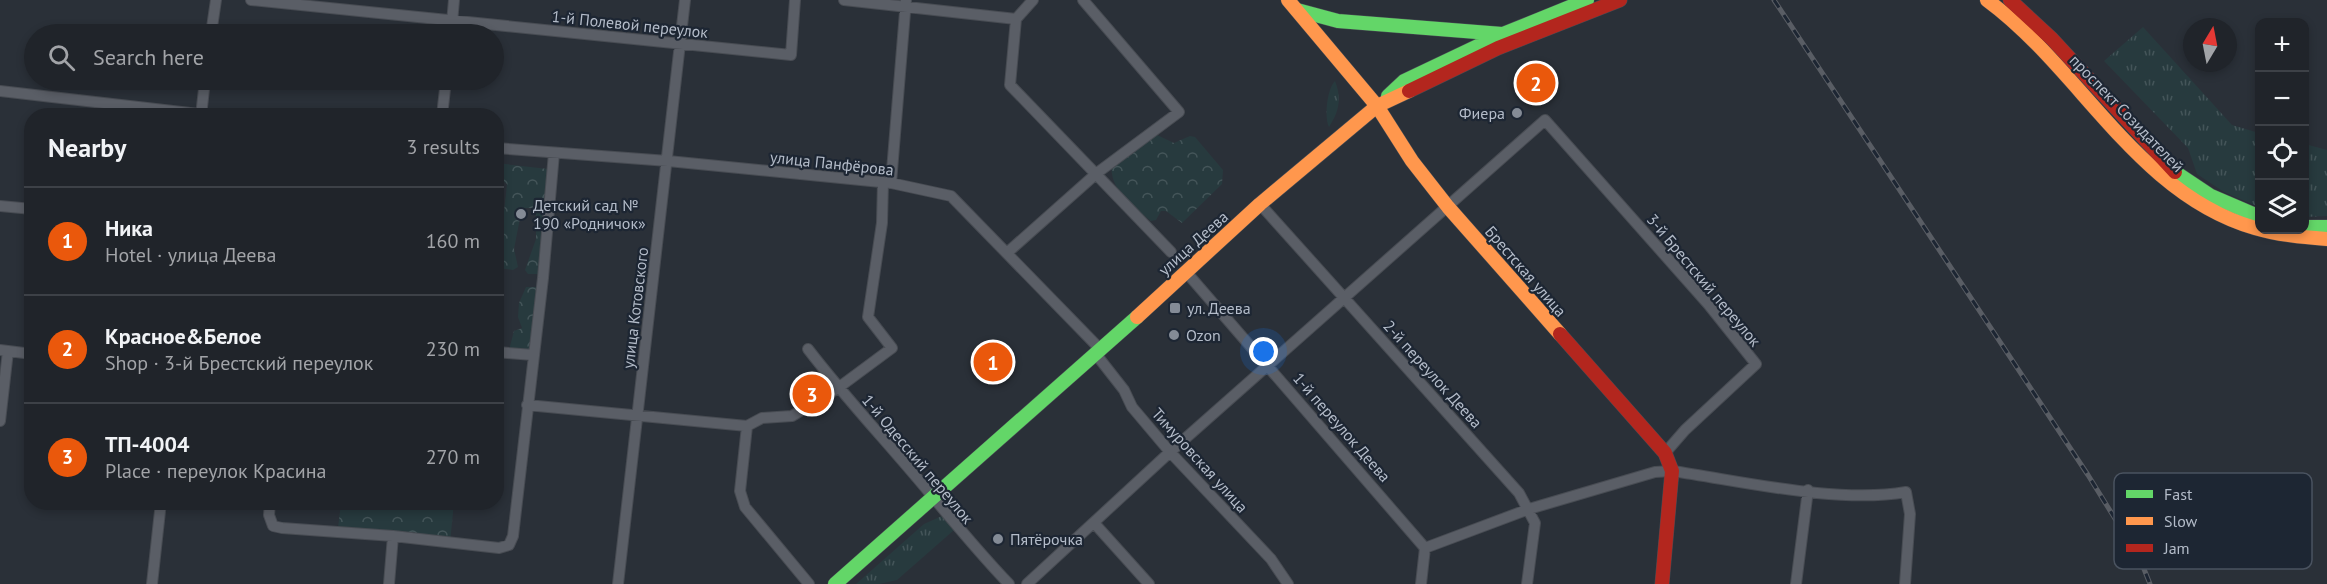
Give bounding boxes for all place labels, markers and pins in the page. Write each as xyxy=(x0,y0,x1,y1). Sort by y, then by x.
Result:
pin: 2 xyxy=(1516,60,1556,106)
place label: Фиера xyxy=(1459,103,1505,123)
marker: Фиера xyxy=(1510,106,1524,120)
place label: Детский сад № 190 «Родничок» xyxy=(533,195,646,233)
marker: Детский сад № 190 «Родничок» xyxy=(514,207,528,221)
place label: ул. Деева xyxy=(1187,298,1251,318)
marker: ул. Деева xyxy=(1168,301,1182,315)
place label: Ozon xyxy=(1186,325,1221,345)
marker: Ozon xyxy=(1167,328,1181,342)
pin: 1 xyxy=(974,340,1012,385)
pin: 3 xyxy=(792,372,832,416)
place label: Пятёрочка xyxy=(1010,529,1083,549)
marker: Пятёрочка xyxy=(991,532,1005,546)

